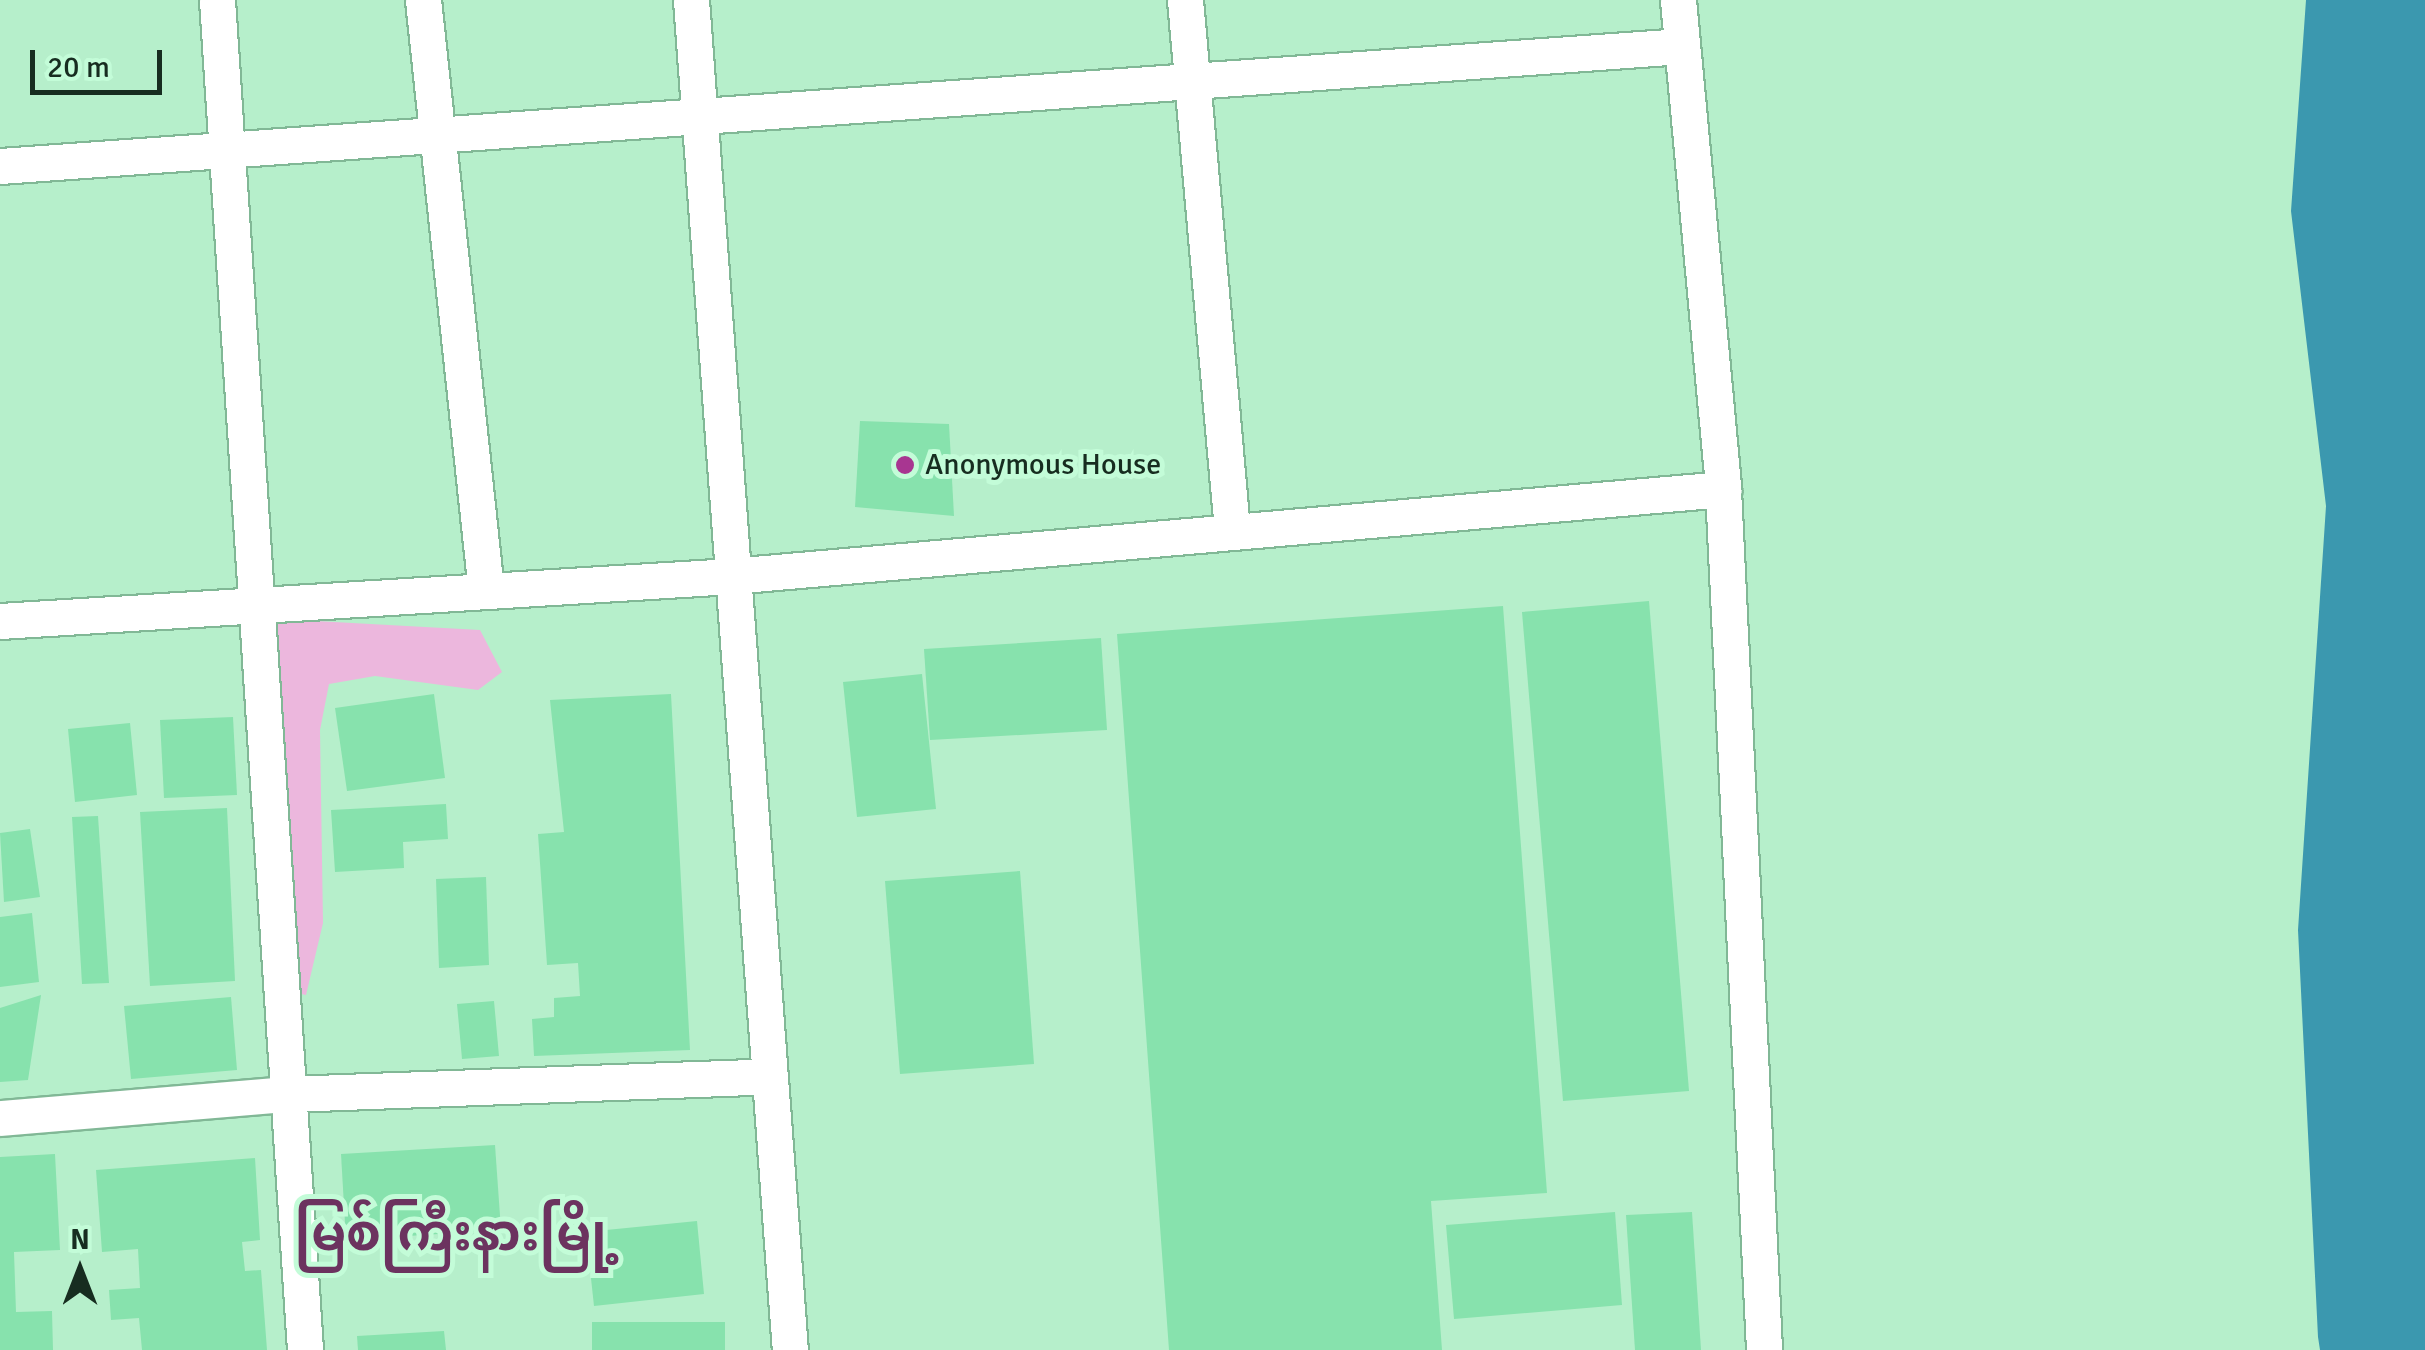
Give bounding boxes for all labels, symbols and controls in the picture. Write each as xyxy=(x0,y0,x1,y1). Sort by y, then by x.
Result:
scale bar xyxy=(35,30,168,92)
text: 20 m xyxy=(47,49,110,86)
place label: Anonymous House xyxy=(925,447,1161,483)
marker: Anonymous House xyxy=(894,454,916,476)
district label: မြစ်ကြီးနားမြို့ xyxy=(295,1205,619,1265)
north arrow xyxy=(30,1220,130,1320)
text: N xyxy=(70,1223,90,1257)

